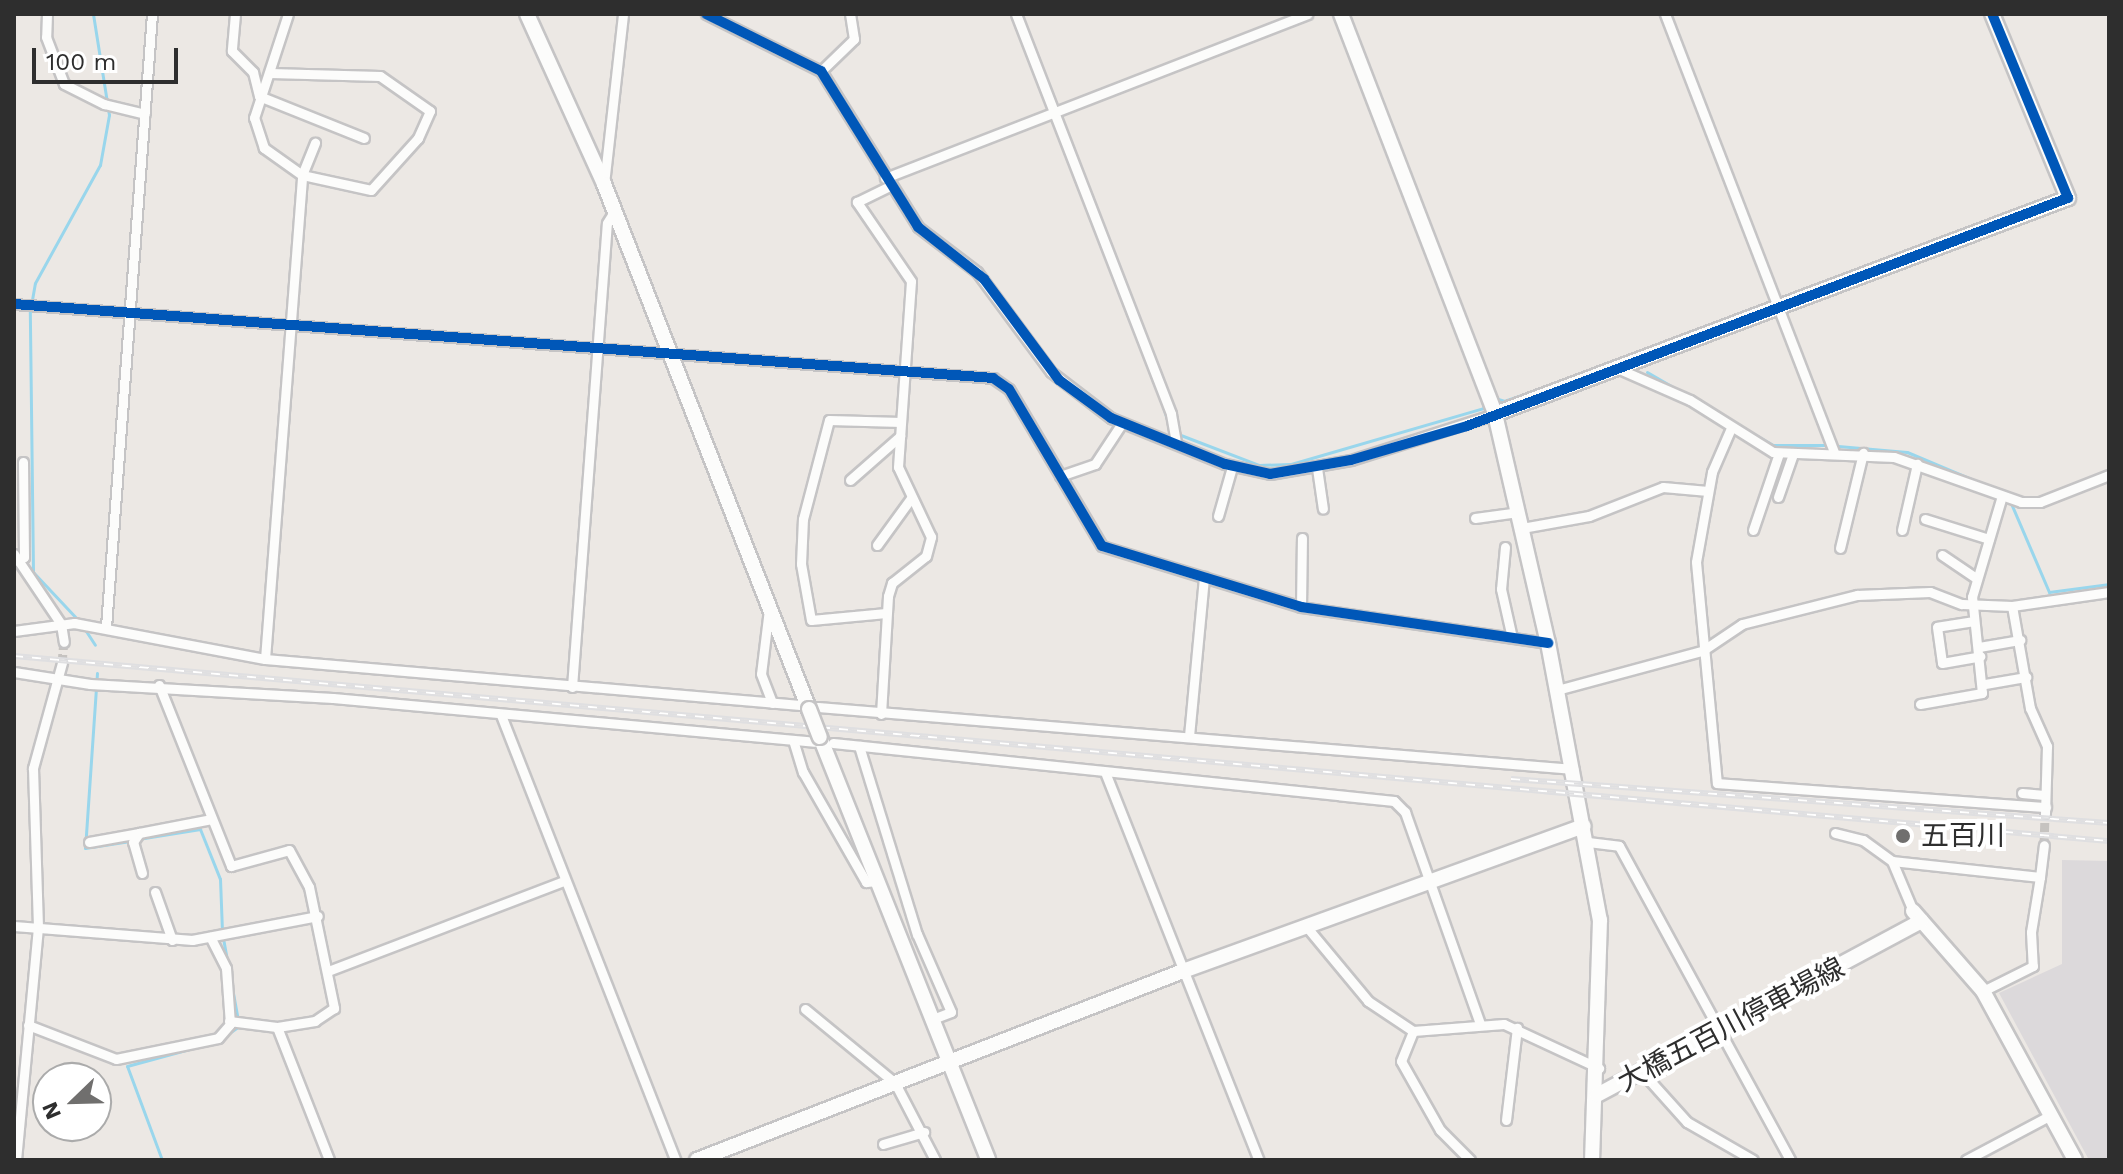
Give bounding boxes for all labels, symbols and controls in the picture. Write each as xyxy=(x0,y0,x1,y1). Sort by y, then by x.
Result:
scale bar xyxy=(36,32,182,82)
text: 100 m xyxy=(46,48,116,76)
place label: 五百川 xyxy=(1921,819,2005,853)
marker: 五百川 xyxy=(1892,825,1914,847)
street label: 大橋五百川停車場線 xyxy=(1612,951,1850,1099)
north arrow xyxy=(32,1062,112,1142)
text: N xyxy=(37,1098,66,1123)

